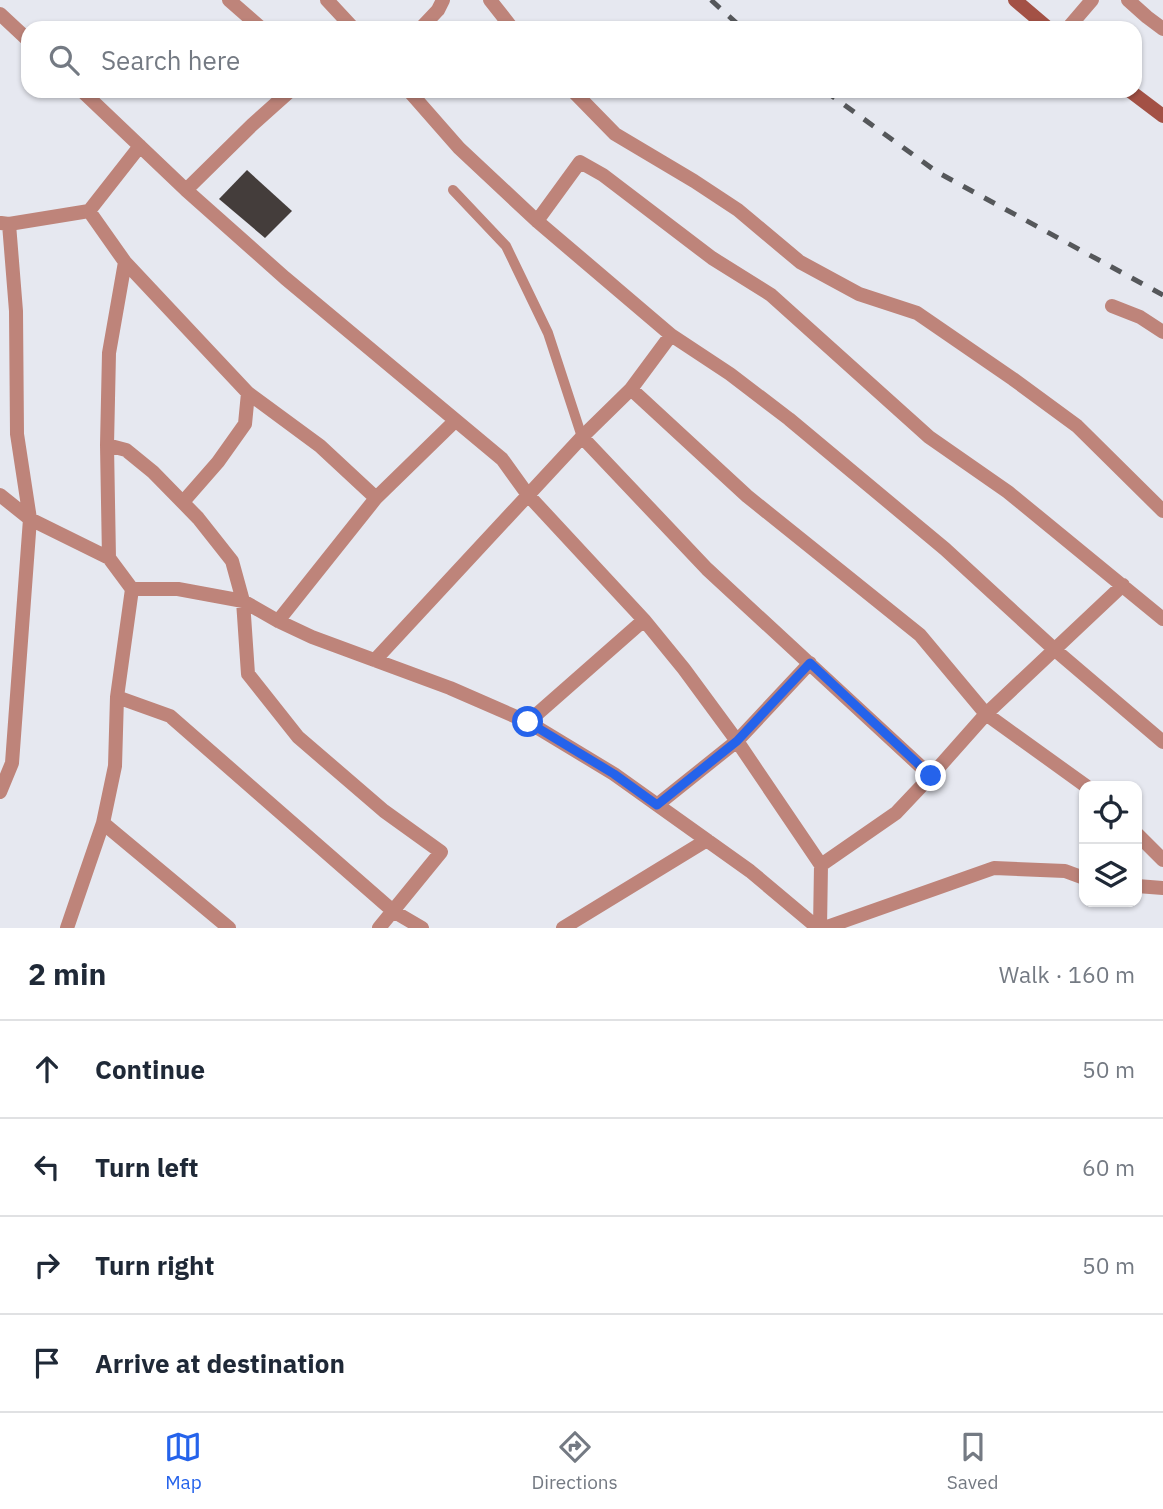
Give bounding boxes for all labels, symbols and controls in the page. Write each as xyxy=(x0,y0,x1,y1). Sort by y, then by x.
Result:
search box xyxy=(21,21,1142,98)
icon: search xyxy=(45,41,83,79)
text: Search here xyxy=(101,43,240,77)
route start xyxy=(512,706,543,737)
route end xyxy=(915,760,946,791)
map controls xyxy=(1079,781,1142,907)
button: locate xyxy=(1079,781,1142,844)
button: layers xyxy=(1079,844,1142,907)
text: 2 min xyxy=(28,954,106,993)
text: Walk · 160 m xyxy=(999,959,1135,989)
icon: ahead xyxy=(28,1050,66,1088)
text: Continue xyxy=(95,1052,205,1086)
text: 50 m xyxy=(1082,1054,1135,1084)
icon: left xyxy=(28,1148,66,1186)
text: Turn left xyxy=(95,1150,198,1184)
text: 60 m xyxy=(1082,1152,1135,1182)
icon: right xyxy=(28,1246,66,1284)
text: Turn right xyxy=(95,1248,214,1282)
text: 50 m xyxy=(1082,1250,1135,1280)
icon: arrive xyxy=(28,1344,66,1382)
text: Arrive at destination xyxy=(95,1346,345,1380)
tab: Map xyxy=(164,1428,202,1494)
tab: Directions xyxy=(531,1428,618,1494)
tab: Saved xyxy=(947,1428,999,1494)

